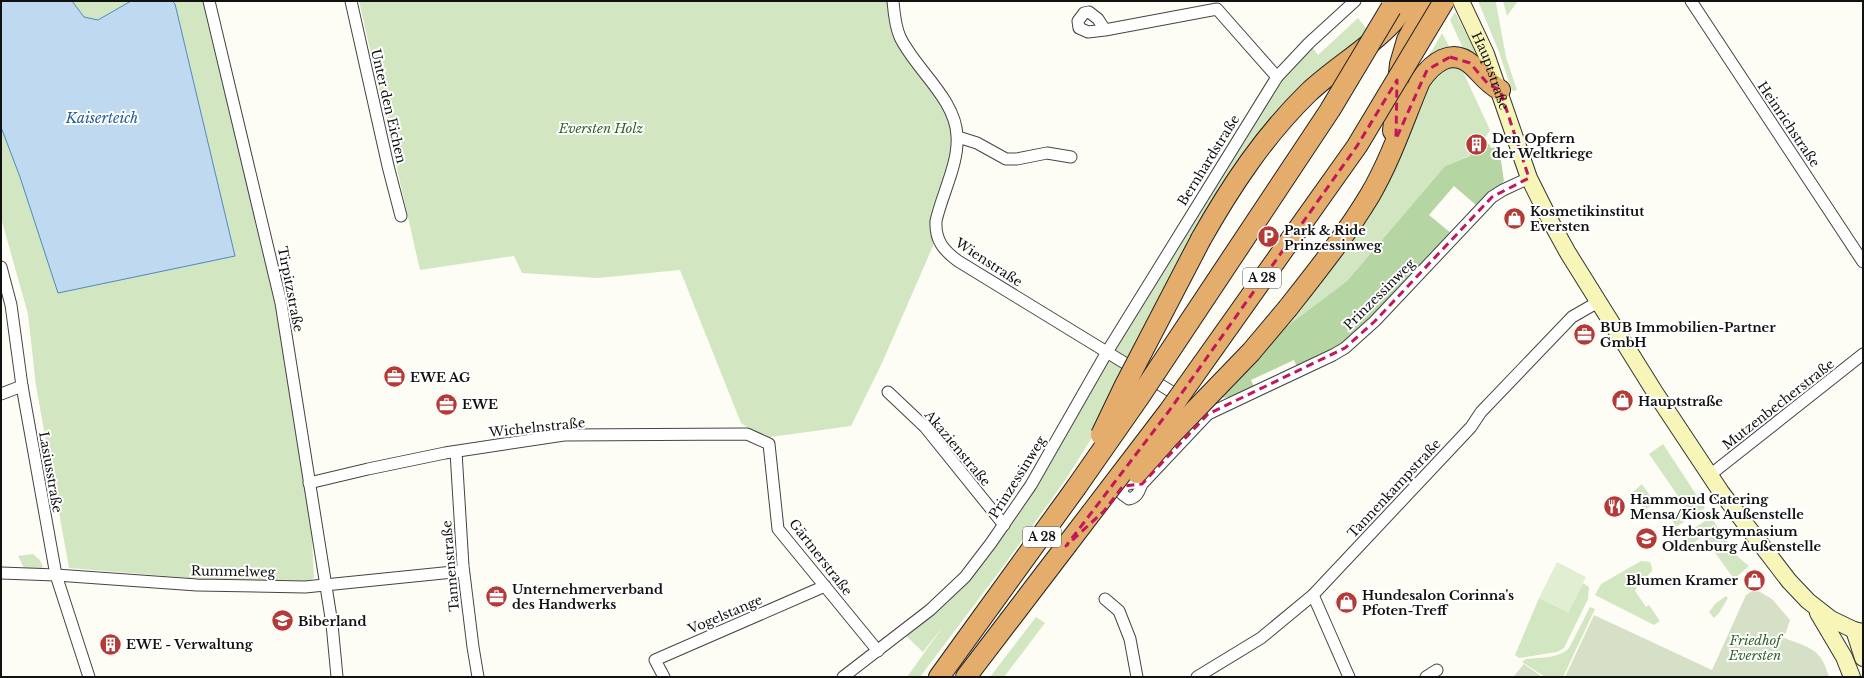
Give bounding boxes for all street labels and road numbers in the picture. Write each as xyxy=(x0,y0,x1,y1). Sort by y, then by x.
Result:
street label: Hauptstraße xyxy=(1468,29,1513,112)
street label: Unter den Eichen xyxy=(367,47,410,165)
street label: Heinrichstraße xyxy=(1754,78,1823,170)
street label: Bernhardstraße xyxy=(1174,112,1243,209)
street label: Wienstraße xyxy=(951,234,1025,290)
street label: Tirpitzstraße xyxy=(274,245,307,333)
street label: Prinzessinweg xyxy=(1340,255,1419,334)
road number: A 28 xyxy=(1243,268,1281,288)
street label: Mutzenbecherstraße xyxy=(1719,355,1838,453)
street label: Akazienstraße xyxy=(920,406,994,490)
street label: Wichelnstraße xyxy=(487,414,586,441)
street label: Lasiusstraße xyxy=(35,430,66,514)
street label: Prinzessinweg xyxy=(985,433,1050,522)
street label: Tannenkampstraße xyxy=(1344,435,1445,541)
street label: Gärtnerstraße xyxy=(785,516,856,599)
street label: Tannenstraße xyxy=(438,520,463,612)
road number: A 28 xyxy=(1023,527,1061,547)
street label: Rummelweg xyxy=(191,562,276,581)
street label: Vogelstange xyxy=(685,591,765,638)

